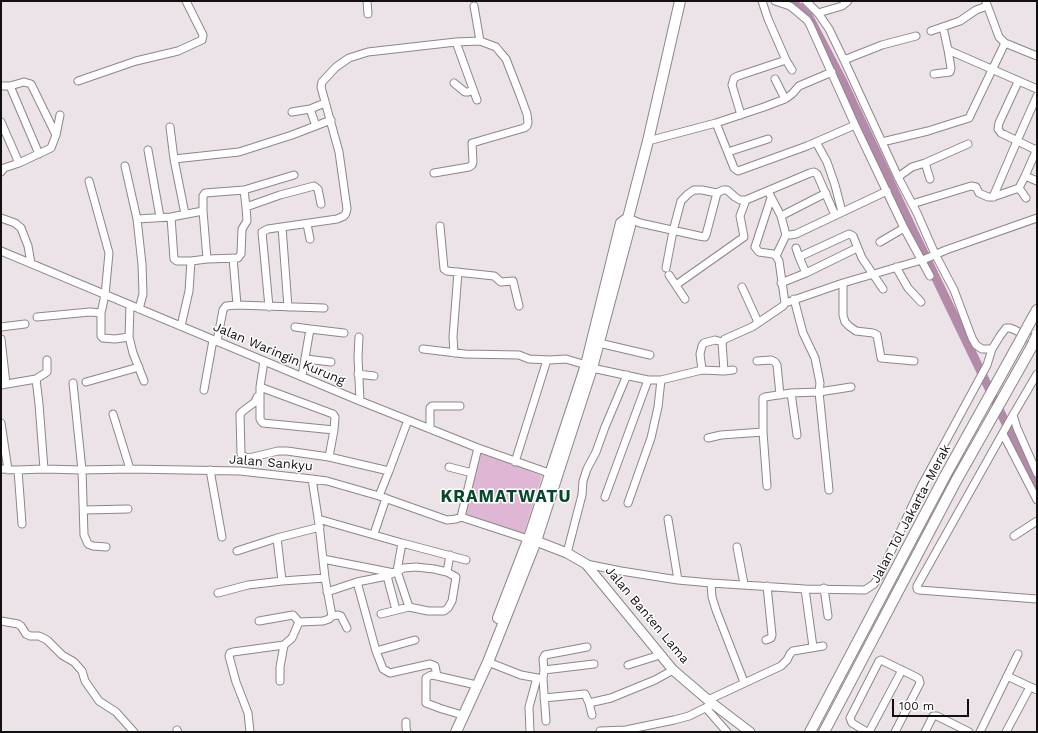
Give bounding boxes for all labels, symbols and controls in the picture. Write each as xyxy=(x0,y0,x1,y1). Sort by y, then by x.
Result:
street label: Jalan Waringin Kurung xyxy=(211,319,347,389)
street label: Jalan Tol Jakarta–Merak xyxy=(868,442,954,586)
street label: Jalan Sankyu xyxy=(228,452,314,474)
district label: KRAMATWATU xyxy=(441,487,571,507)
street label: Jalan Banten Lama xyxy=(602,563,692,667)
scale bar xyxy=(894,691,971,717)
text: 100 m xyxy=(899,699,934,713)

